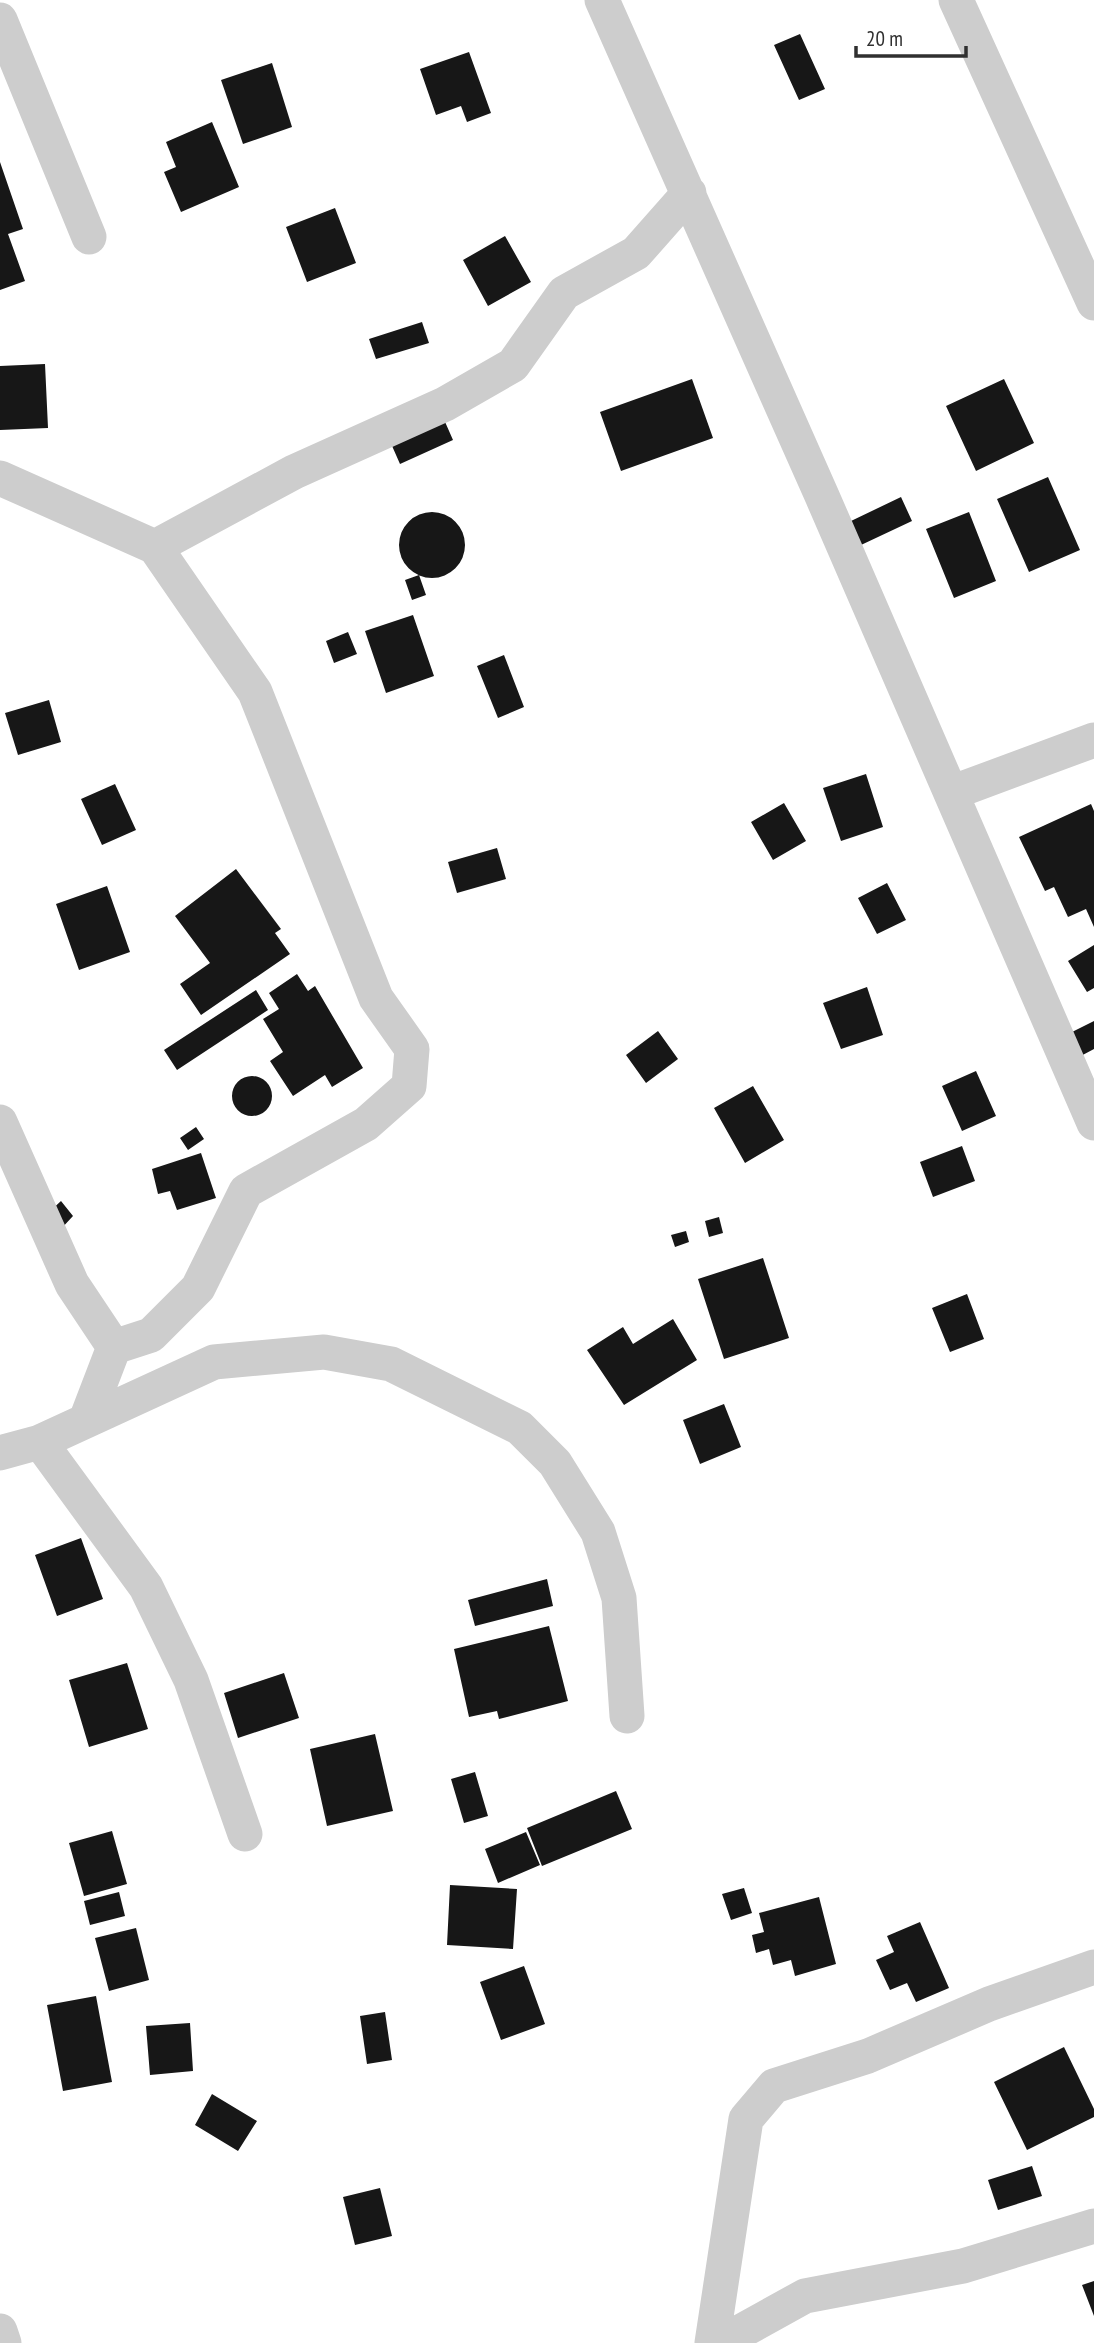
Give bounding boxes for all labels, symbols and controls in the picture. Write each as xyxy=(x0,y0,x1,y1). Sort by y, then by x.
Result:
scale bar xyxy=(856,14,966,58)
text: 20 m xyxy=(866,25,903,52)

